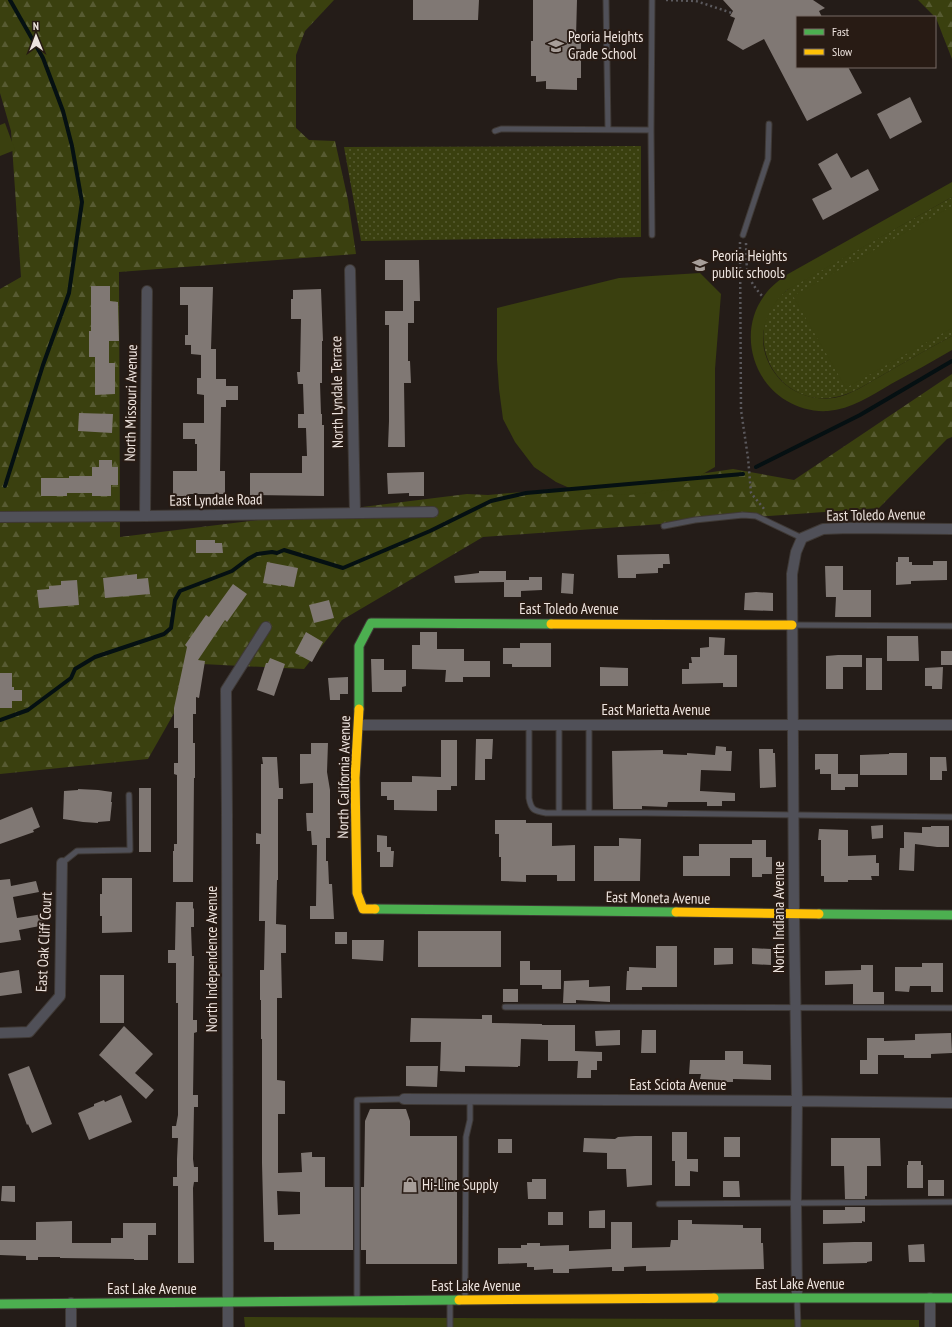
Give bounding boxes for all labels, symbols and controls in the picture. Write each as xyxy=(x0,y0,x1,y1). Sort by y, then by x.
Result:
north arrow xyxy=(16,16,56,56)
legend xyxy=(796,16,936,68)
text: N xyxy=(33,19,39,33)
text: Fast xyxy=(832,24,850,39)
place label: Peoria Heights Grade School xyxy=(568,27,643,63)
school or university icon: Peoria Heights Grade School xyxy=(547,37,565,55)
text: Slow xyxy=(832,44,853,59)
place label: Peoria Heights public schools xyxy=(712,246,787,282)
school or university icon: Peoria Heights public schools xyxy=(691,256,709,274)
street label: North Lyndale Terrace xyxy=(326,336,347,448)
street label: North Missouri Avenue xyxy=(120,344,141,462)
street label: East Lyndale Road xyxy=(169,489,263,510)
street label: East Toledo Avenue xyxy=(826,504,926,525)
street label: East Toledo Avenue xyxy=(519,599,619,618)
street label: East Marietta Avenue xyxy=(602,700,710,719)
street label: North California Avenue xyxy=(333,715,354,839)
street label: North Indiana Avenue xyxy=(769,861,788,973)
street label: North Independence Avenue xyxy=(202,886,221,1032)
street label: East Moneta Avenue xyxy=(606,887,710,908)
street label: East Oak Cliff Court xyxy=(31,891,56,993)
street label: East Sciota Avenue xyxy=(629,1075,727,1094)
place label: Hi-Line Supply xyxy=(422,1175,499,1194)
shop icon: Hi-Line Supply xyxy=(401,1176,419,1194)
street label: East Lake Avenue xyxy=(755,1274,845,1293)
street label: East Lake Avenue xyxy=(431,1276,521,1295)
street label: East Lake Avenue xyxy=(107,1279,197,1298)

